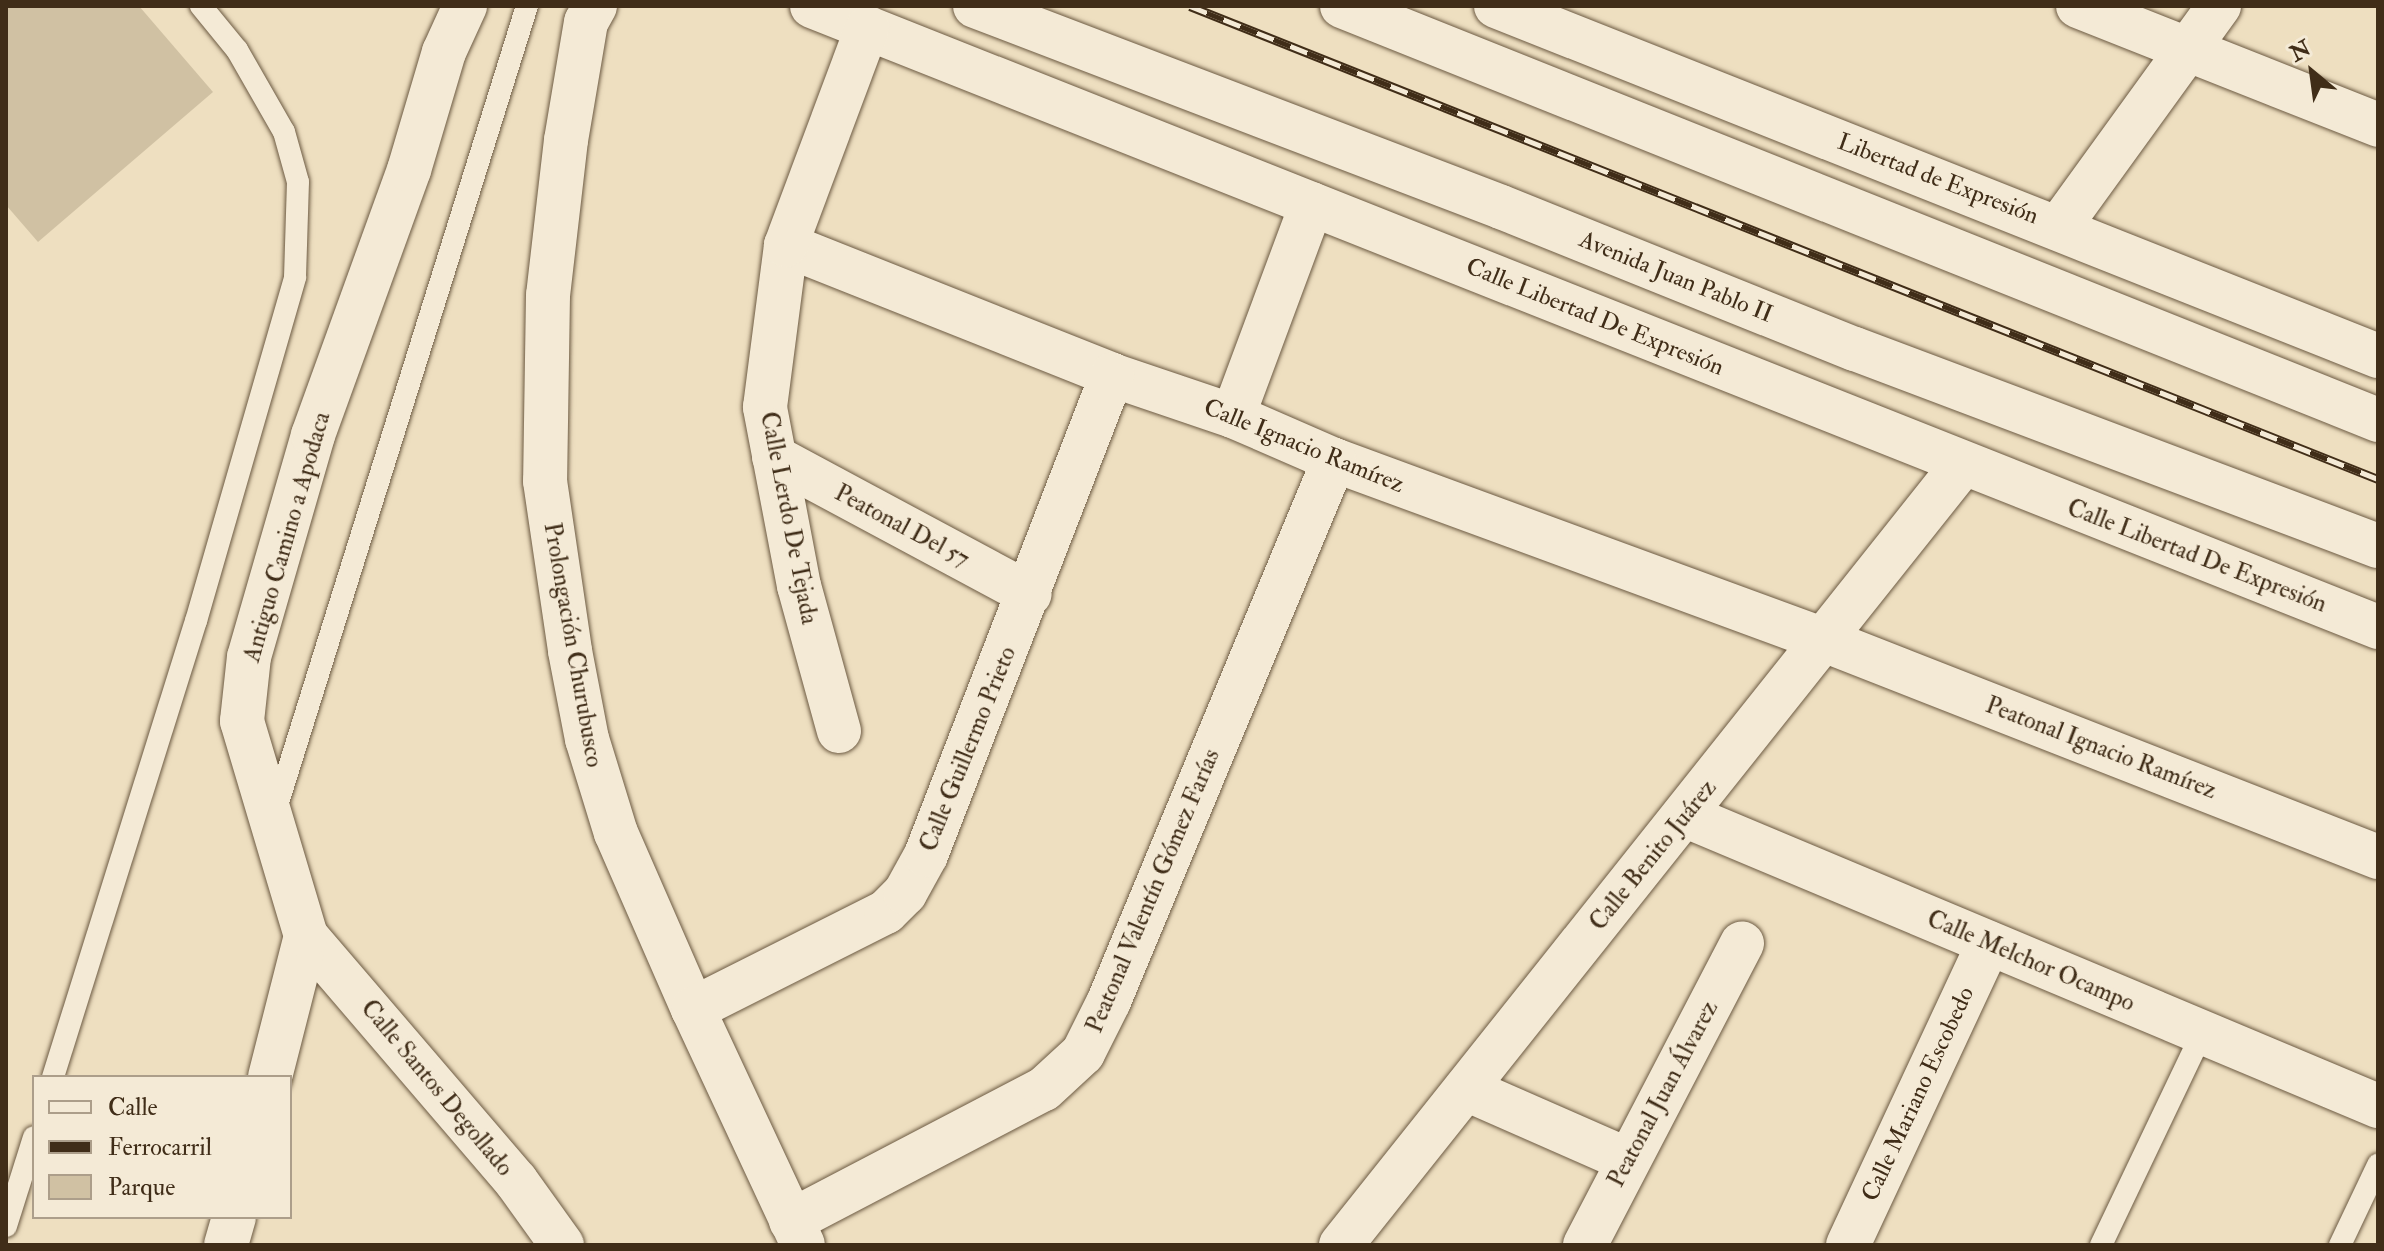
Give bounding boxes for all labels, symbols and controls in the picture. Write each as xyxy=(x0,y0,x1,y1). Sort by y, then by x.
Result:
north arrow xyxy=(2272,32,2352,112)
text: N xyxy=(2285,34,2316,68)
street label: Libertad de Expresión xyxy=(1833,127,2043,231)
street label: Avenida Juan Pablo II xyxy=(1575,225,1777,329)
street label: Calle Libertad De Expresión xyxy=(1462,252,1728,382)
street label: Calle Ignacio Ramírez xyxy=(1200,393,1408,499)
street label: Antiguo Camino a Apodaca xyxy=(237,409,337,665)
street label: Calle Lerdo De Tejada xyxy=(754,409,824,627)
street label: Peatonal Del 57 xyxy=(830,478,974,574)
street label: Calle Libertad De Expresión xyxy=(2063,493,2331,619)
street label: Prolongación Churubusco xyxy=(537,520,609,770)
street label: Calle Guillermo Prieto xyxy=(914,642,1022,856)
street label: Peatonal Ignacio Ramírez xyxy=(1982,691,2220,805)
street label: Peatonal Valentín Gómez Farías xyxy=(1080,745,1226,1037)
street label: Calle Benito Juárez xyxy=(1583,774,1723,936)
street label: Calle Melchor Ocampo xyxy=(1923,904,2139,1018)
street label: Calle Mariano Escobedo xyxy=(1856,982,1980,1206)
street label: Calle Santos Degollado xyxy=(355,994,519,1182)
street label: Peatonal Juan Álvarez xyxy=(1602,996,1724,1192)
legend xyxy=(32,1075,292,1219)
text: Calle xyxy=(108,1092,158,1123)
text: Ferrocarril xyxy=(108,1132,212,1163)
text: Parque xyxy=(108,1172,175,1203)

